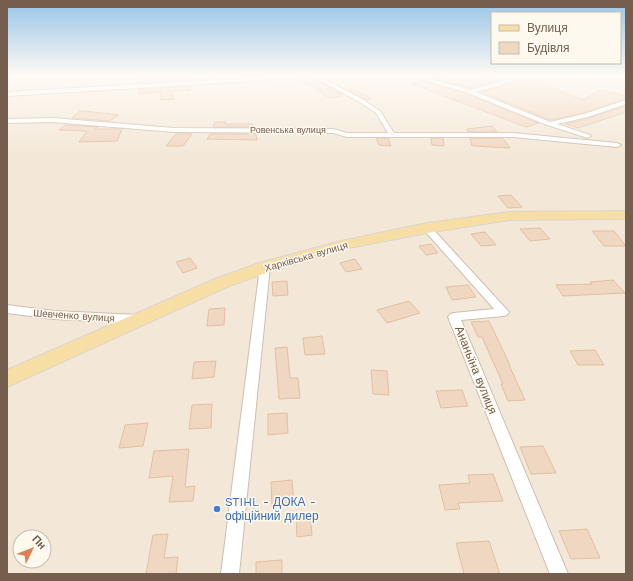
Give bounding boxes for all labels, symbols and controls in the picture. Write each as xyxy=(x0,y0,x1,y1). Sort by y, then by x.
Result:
legend xyxy=(491,12,621,64)
text: Вулиця xyxy=(527,21,568,35)
text: Будівля xyxy=(527,41,569,55)
street label: Ровенська вулиця xyxy=(250,125,326,135)
street label: Харківська вулиця xyxy=(263,239,349,274)
street label: Шевченко вулиця xyxy=(33,307,115,324)
street label: Ананьїна вулиця xyxy=(452,324,500,416)
place label: STIHL - ДОКА - офіційний дилер xyxy=(225,495,319,523)
marker: STIHL - ДОКА - офіційний дилер xyxy=(212,504,222,514)
north arrow xyxy=(12,529,52,569)
text: Пн xyxy=(29,533,49,552)

